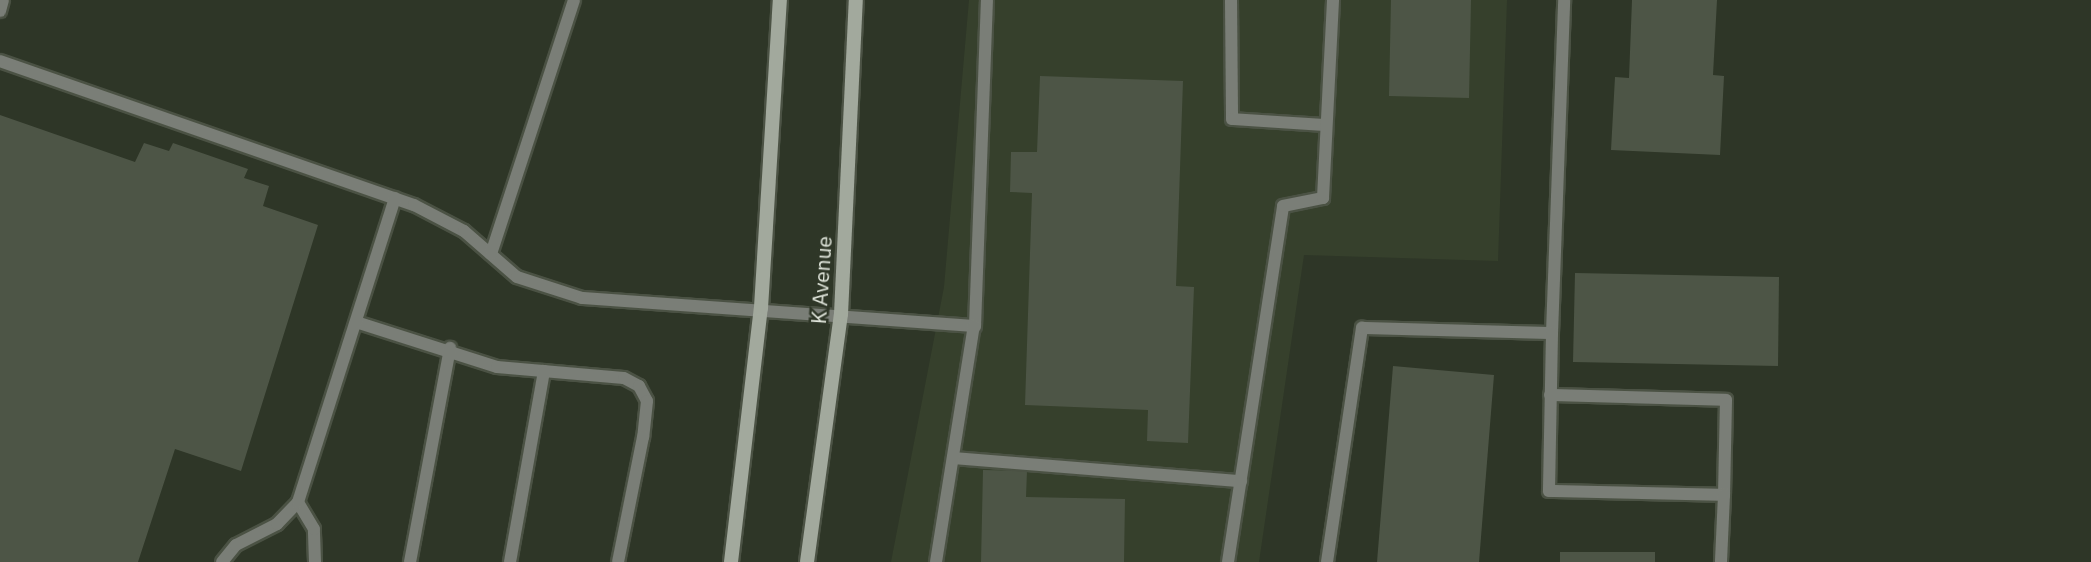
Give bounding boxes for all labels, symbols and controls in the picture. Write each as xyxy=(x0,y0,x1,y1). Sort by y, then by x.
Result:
street label: K Avenue xyxy=(805,235,837,325)

